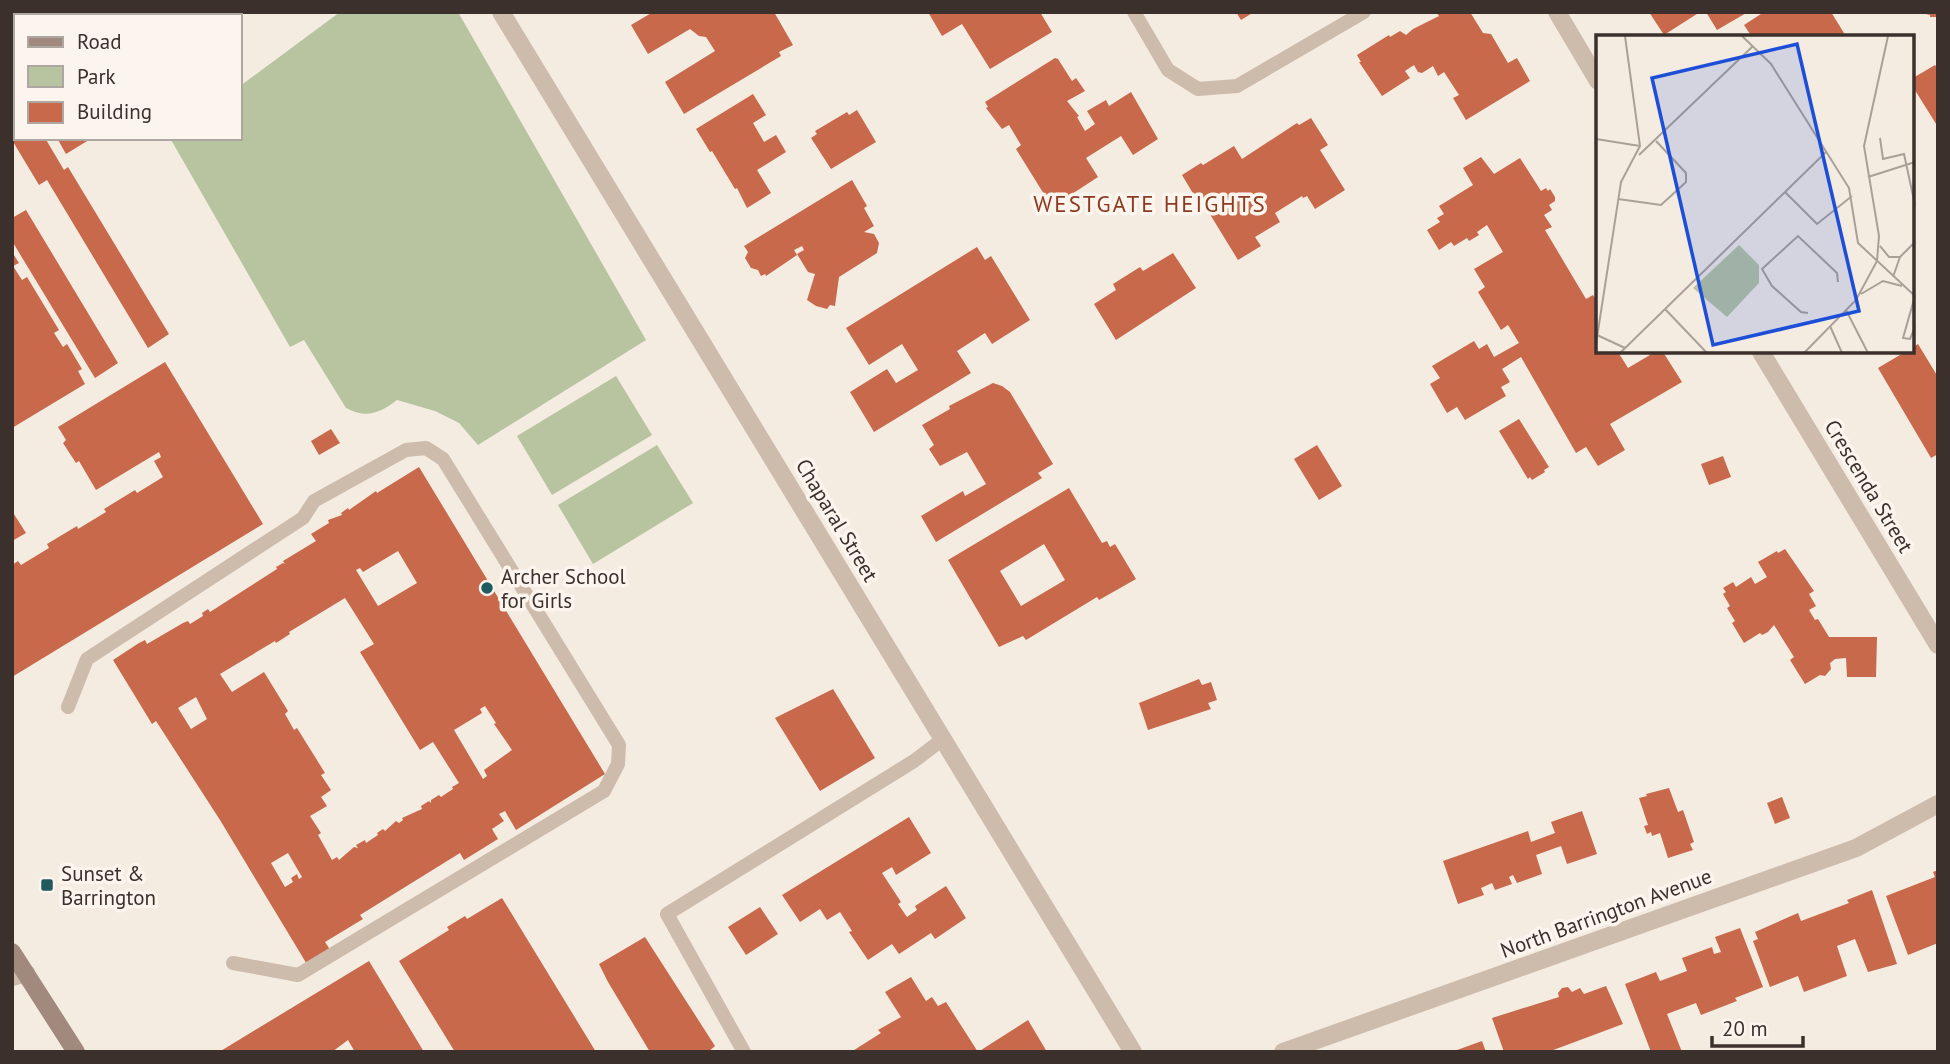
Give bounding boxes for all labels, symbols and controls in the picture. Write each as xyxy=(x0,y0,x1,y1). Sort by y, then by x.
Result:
legend xyxy=(14,14,242,140)
text: Road xyxy=(77,28,121,55)
inset map xyxy=(1596,35,1915,354)
text: Park xyxy=(77,63,116,90)
text: Building xyxy=(77,98,152,125)
district label: WESTGATE HEIGHTS xyxy=(1033,189,1267,218)
street label: Crescenda Street xyxy=(1819,415,1919,557)
street label: Chaparal Street xyxy=(790,454,884,586)
place label: Archer School for Girls xyxy=(501,563,626,614)
marker: Archer School for Girls xyxy=(479,580,495,596)
place label: Sunset & Barrington xyxy=(61,860,156,911)
street label: North Barrington Avenue xyxy=(1497,862,1715,964)
marker: Sunset & Barrington xyxy=(39,877,55,893)
scale bar xyxy=(1712,1004,1803,1048)
text: 20 m xyxy=(1722,1015,1768,1042)

